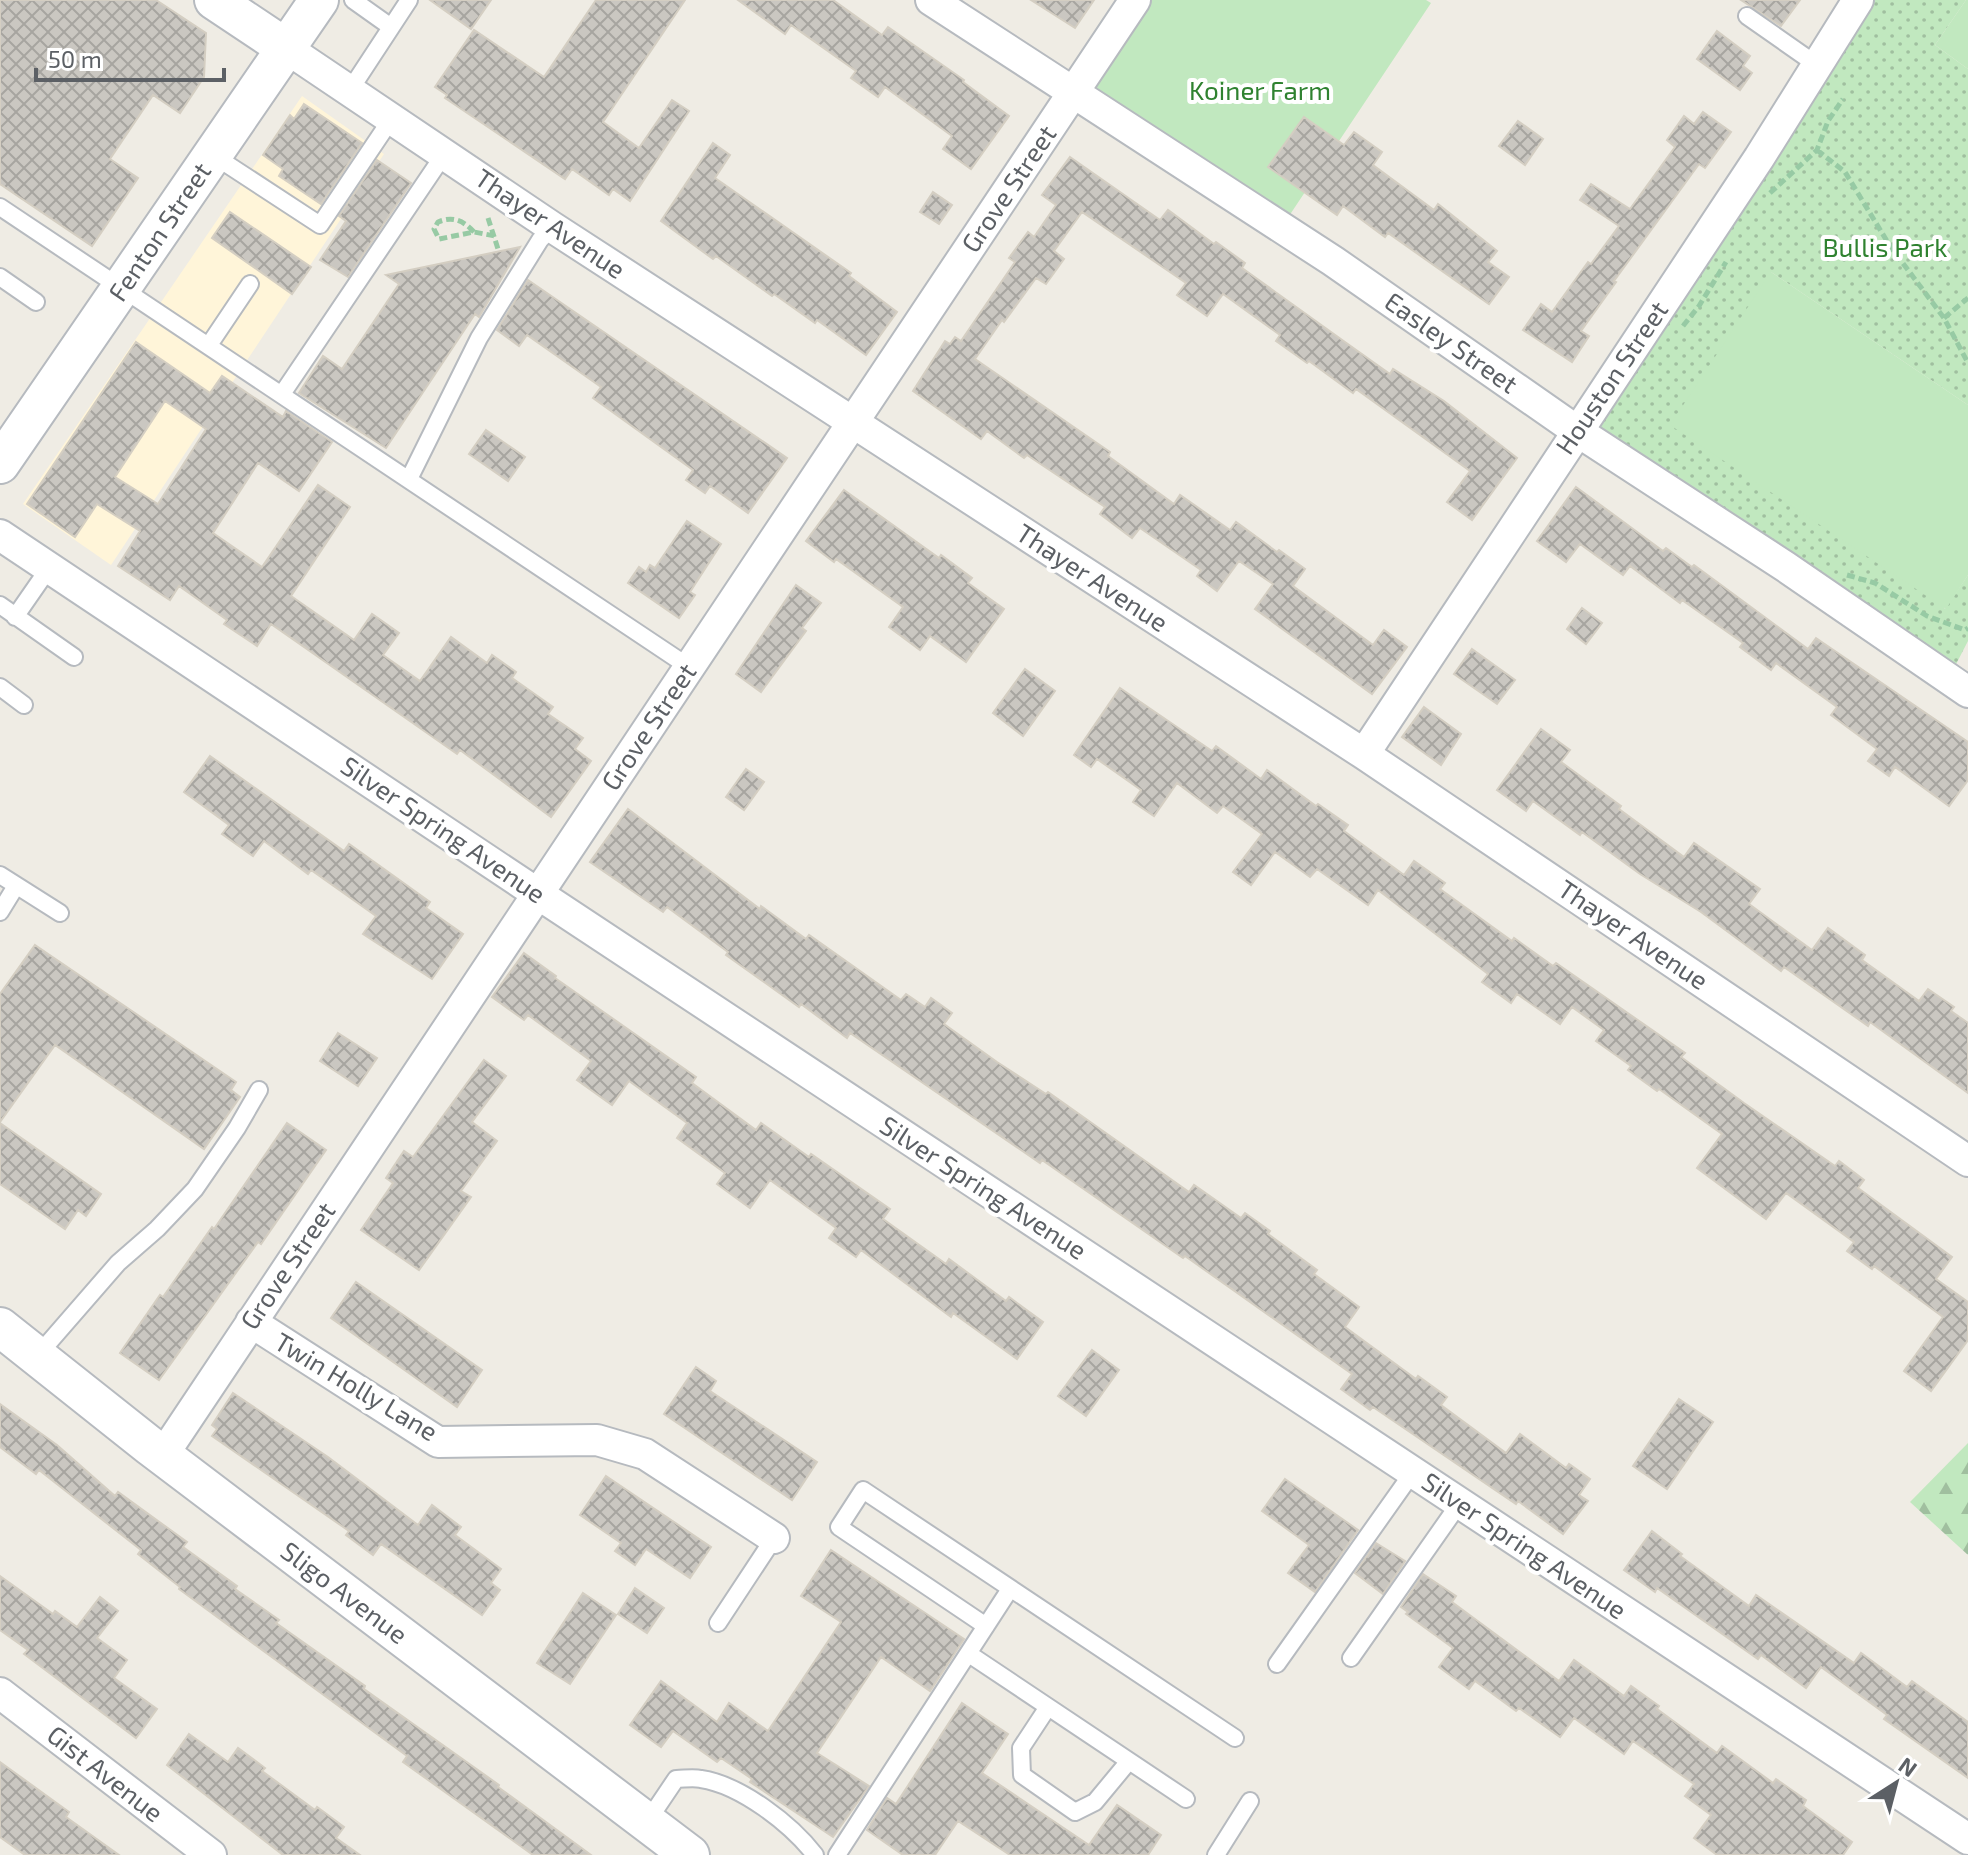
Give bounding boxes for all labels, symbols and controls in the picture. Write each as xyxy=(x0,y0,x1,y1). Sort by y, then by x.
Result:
scale bar xyxy=(36,32,224,82)
text: 50 m xyxy=(48,44,102,73)
park label: Koiner Farm xyxy=(1189,74,1331,105)
street label: Grove Street xyxy=(954,119,1062,258)
street label: Fenton Street xyxy=(101,156,217,306)
street label: Thayer Avenue xyxy=(470,161,632,284)
park label: Bullis Park xyxy=(1822,231,1948,262)
street label: Easley Street xyxy=(1380,285,1524,399)
street label: Houston Street xyxy=(1548,295,1673,460)
street label: Thayer Avenue xyxy=(1011,516,1174,637)
street label: Grove Street xyxy=(594,657,702,796)
street label: Silver Spring Avenue xyxy=(336,749,552,909)
street label: Thayer Avenue xyxy=(1553,872,1715,995)
street label: Silver Spring Avenue xyxy=(875,1108,1093,1265)
street label: Grove Street xyxy=(233,1196,341,1335)
street label: Twin Holly Lane xyxy=(270,1325,444,1447)
street label: Silver Spring Avenue xyxy=(1417,1465,1633,1625)
street label: Sligo Avenue xyxy=(276,1534,414,1649)
street label: Gist Avenue xyxy=(42,1718,170,1828)
north arrow xyxy=(1856,1743,1936,1823)
text: N xyxy=(1894,1751,1922,1781)

